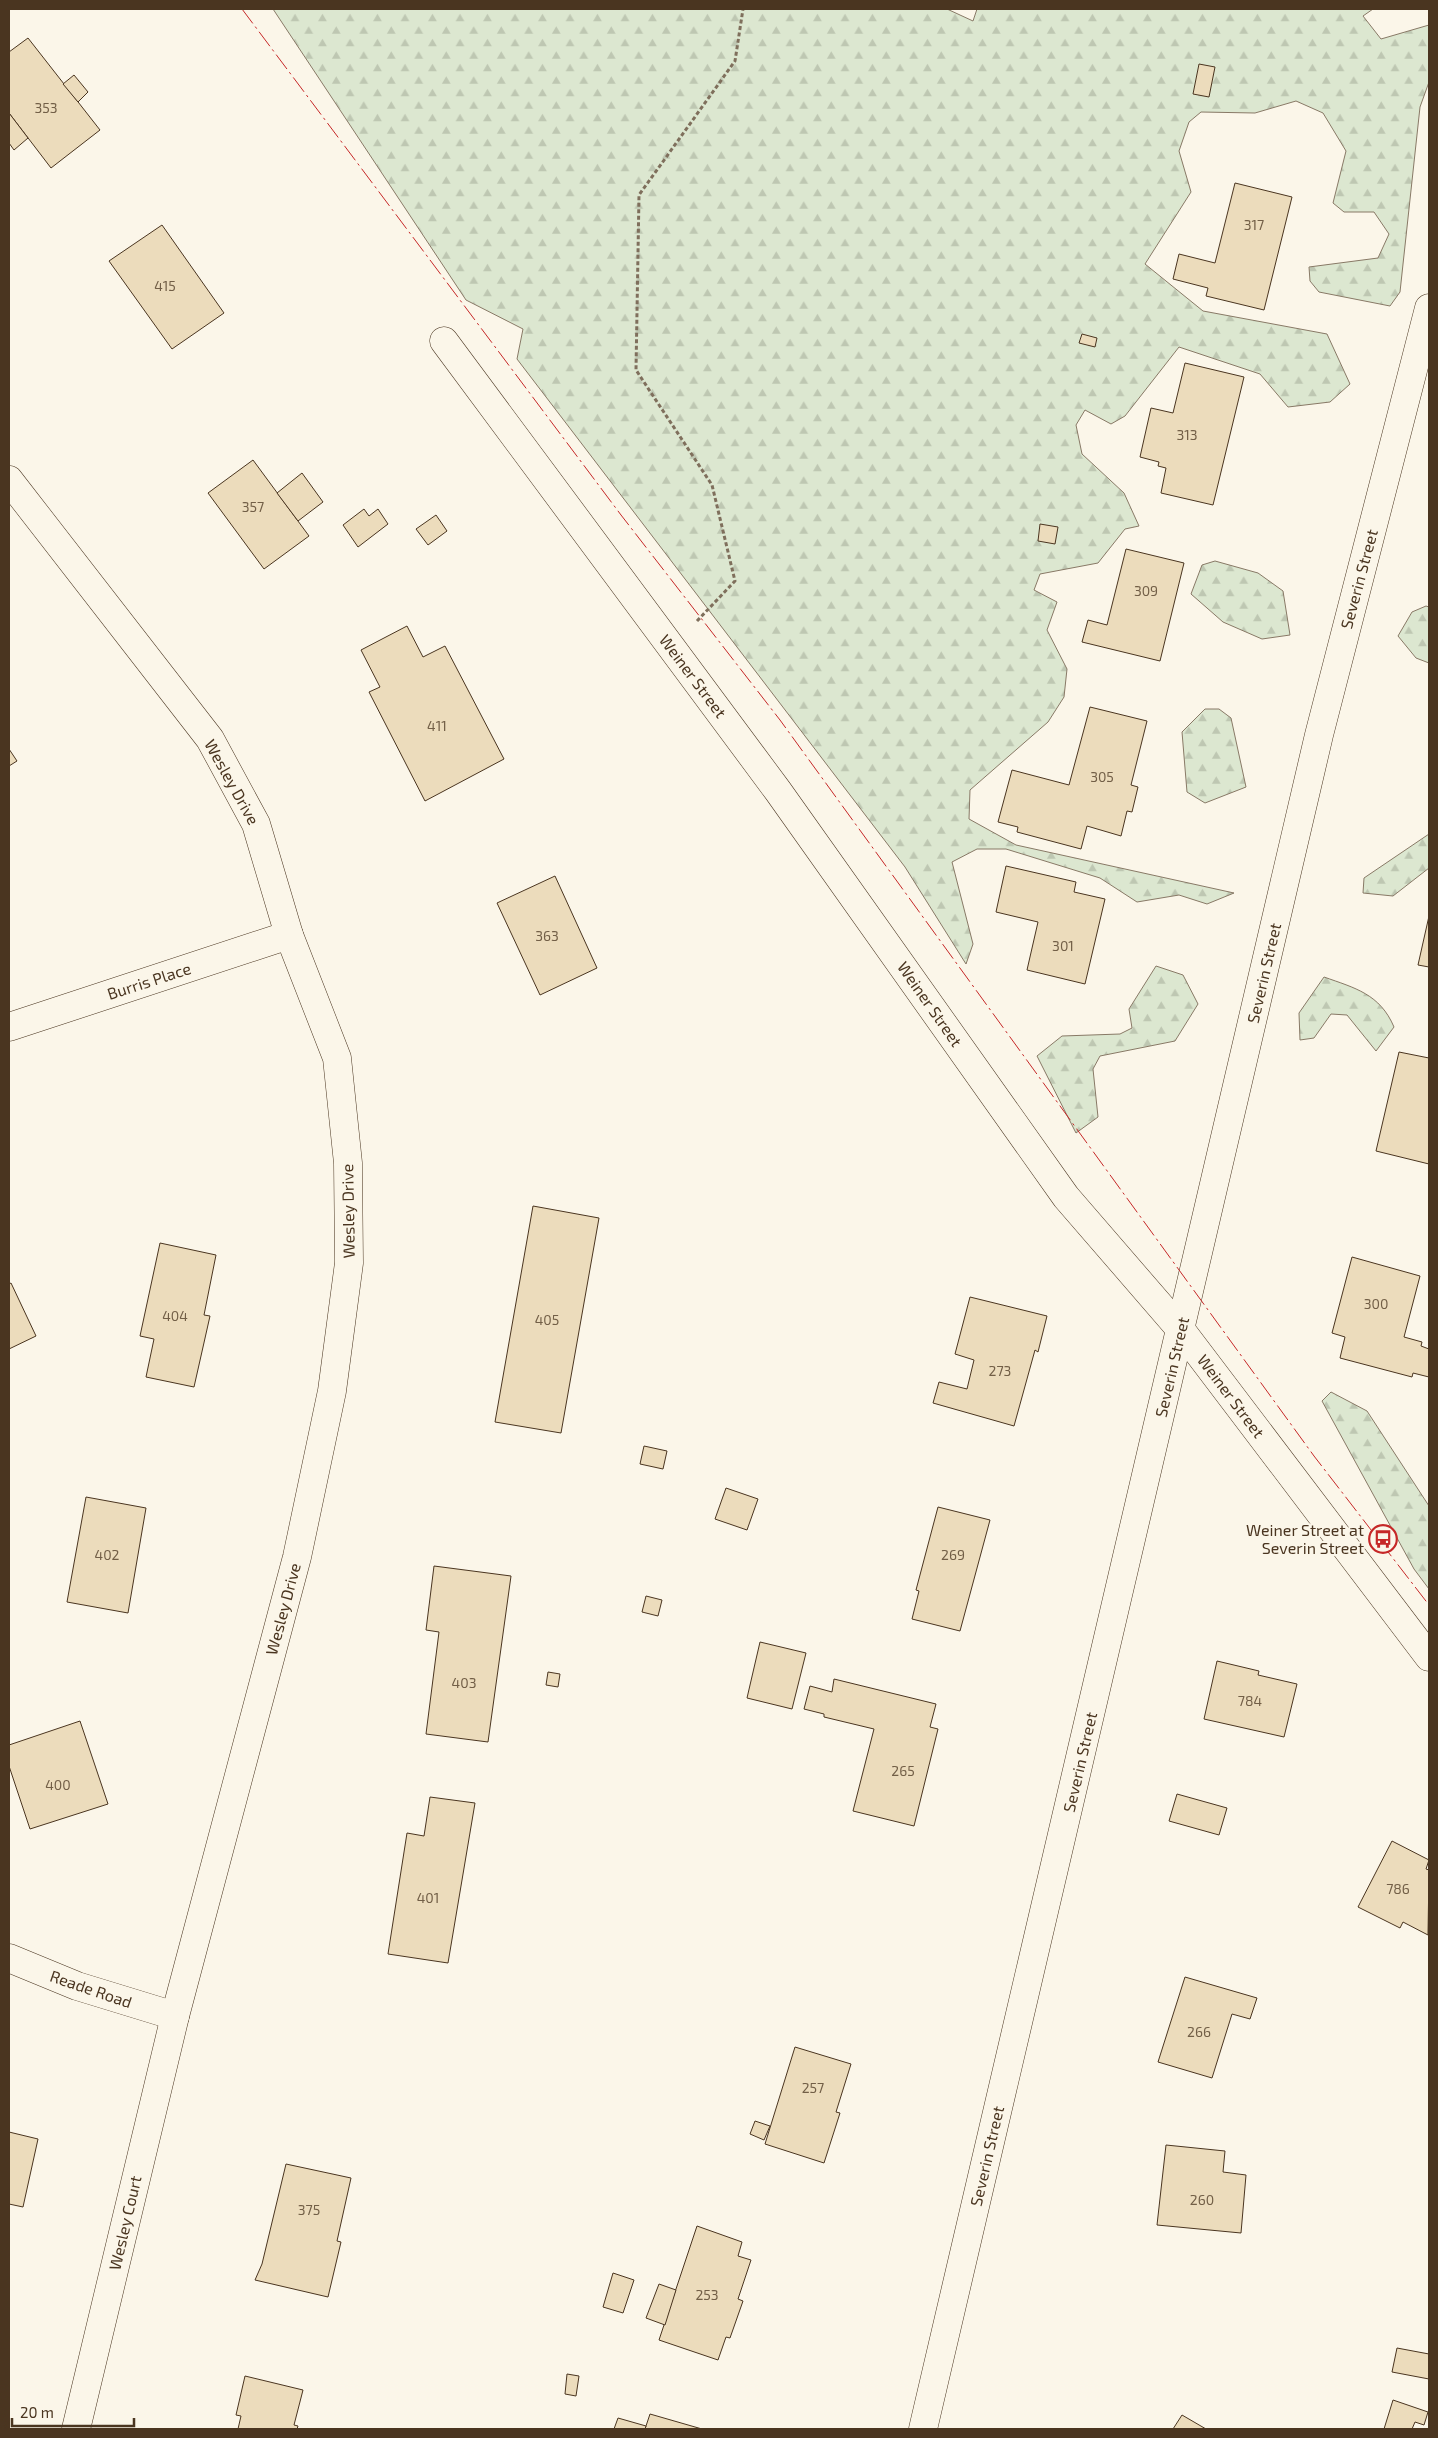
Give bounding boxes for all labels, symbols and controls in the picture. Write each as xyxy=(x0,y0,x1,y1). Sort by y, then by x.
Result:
house number: 353 xyxy=(34,99,58,116)
house number: 317 xyxy=(1244,216,1264,233)
house number: 415 xyxy=(154,277,176,294)
house number: 313 xyxy=(1176,426,1198,443)
house number: 357 xyxy=(242,498,264,515)
street label: Severin Street xyxy=(1336,527,1381,631)
house number: 309 xyxy=(1134,582,1158,599)
street label: Weiner Street xyxy=(656,630,731,721)
house number: 411 xyxy=(427,717,447,734)
street label: Wesley Drive xyxy=(201,736,264,828)
house number: 305 xyxy=(1090,768,1114,785)
street label: Severin Street xyxy=(1243,921,1284,1025)
house number: 363 xyxy=(535,927,559,944)
house number: 301 xyxy=(1052,937,1074,954)
street label: Burris Place xyxy=(105,958,193,1003)
street label: Weiner Street xyxy=(894,958,967,1050)
street label: Wesley Drive xyxy=(337,1164,358,1258)
house number: 300 xyxy=(1364,1295,1388,1312)
house number: 404 xyxy=(162,1307,188,1324)
house number: 405 xyxy=(535,1311,559,1328)
street label: Severin Street xyxy=(1151,1315,1192,1419)
street label: Weiner Street xyxy=(1194,1350,1269,1441)
house number: 273 xyxy=(989,1362,1011,1379)
place label: Weiner Street at Severin Street xyxy=(1246,1520,1364,1557)
bus stop icon: Weiner Street at Severin Street xyxy=(1368,1524,1398,1554)
house number: 402 xyxy=(95,1546,120,1563)
house number: 269 xyxy=(941,1546,965,1563)
street label: Wesley Drive xyxy=(261,1561,304,1657)
house number: 403 xyxy=(452,1674,476,1691)
house number: 784 xyxy=(1238,1692,1262,1709)
street label: Severin Street xyxy=(1059,1710,1100,1814)
house number: 265 xyxy=(891,1762,915,1779)
house number: 400 xyxy=(45,1776,71,1793)
house number: 786 xyxy=(1386,1880,1410,1897)
house number: 401 xyxy=(417,1889,439,1906)
street label: Reade Road xyxy=(48,1966,135,2011)
house number: 266 xyxy=(1187,2023,1211,2040)
house number: 257 xyxy=(802,2079,824,2096)
street label: Severin Street xyxy=(966,2104,1007,2208)
street label: Wesley Court xyxy=(104,2174,145,2272)
house number: 260 xyxy=(1190,2191,1214,2208)
house number: 375 xyxy=(298,2201,320,2218)
house number: 253 xyxy=(695,2286,719,2303)
scale bar xyxy=(12,2396,135,2428)
text: 20 m xyxy=(20,2403,54,2421)

